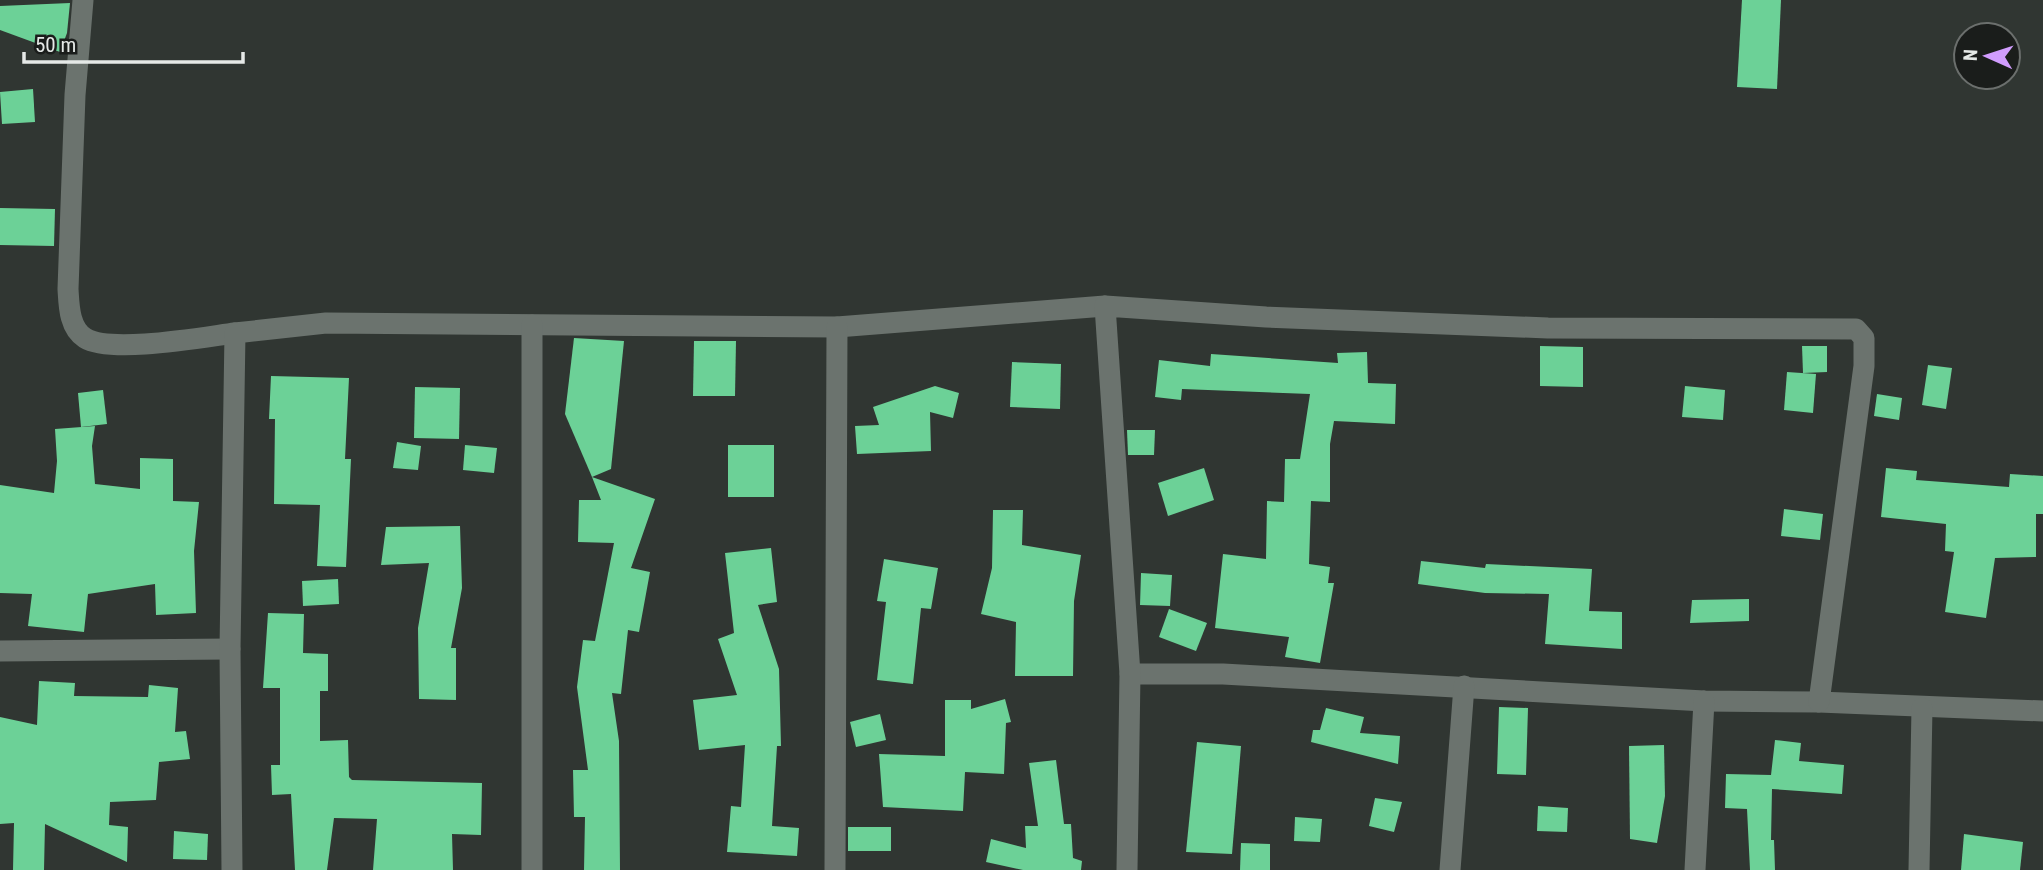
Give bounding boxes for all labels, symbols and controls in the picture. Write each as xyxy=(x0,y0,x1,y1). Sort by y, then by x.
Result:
scale bar xyxy=(24,21,243,65)
north arrow xyxy=(1952,21,2022,91)
text: 50 m xyxy=(35,33,76,57)
text: N xyxy=(1959,49,1982,62)

